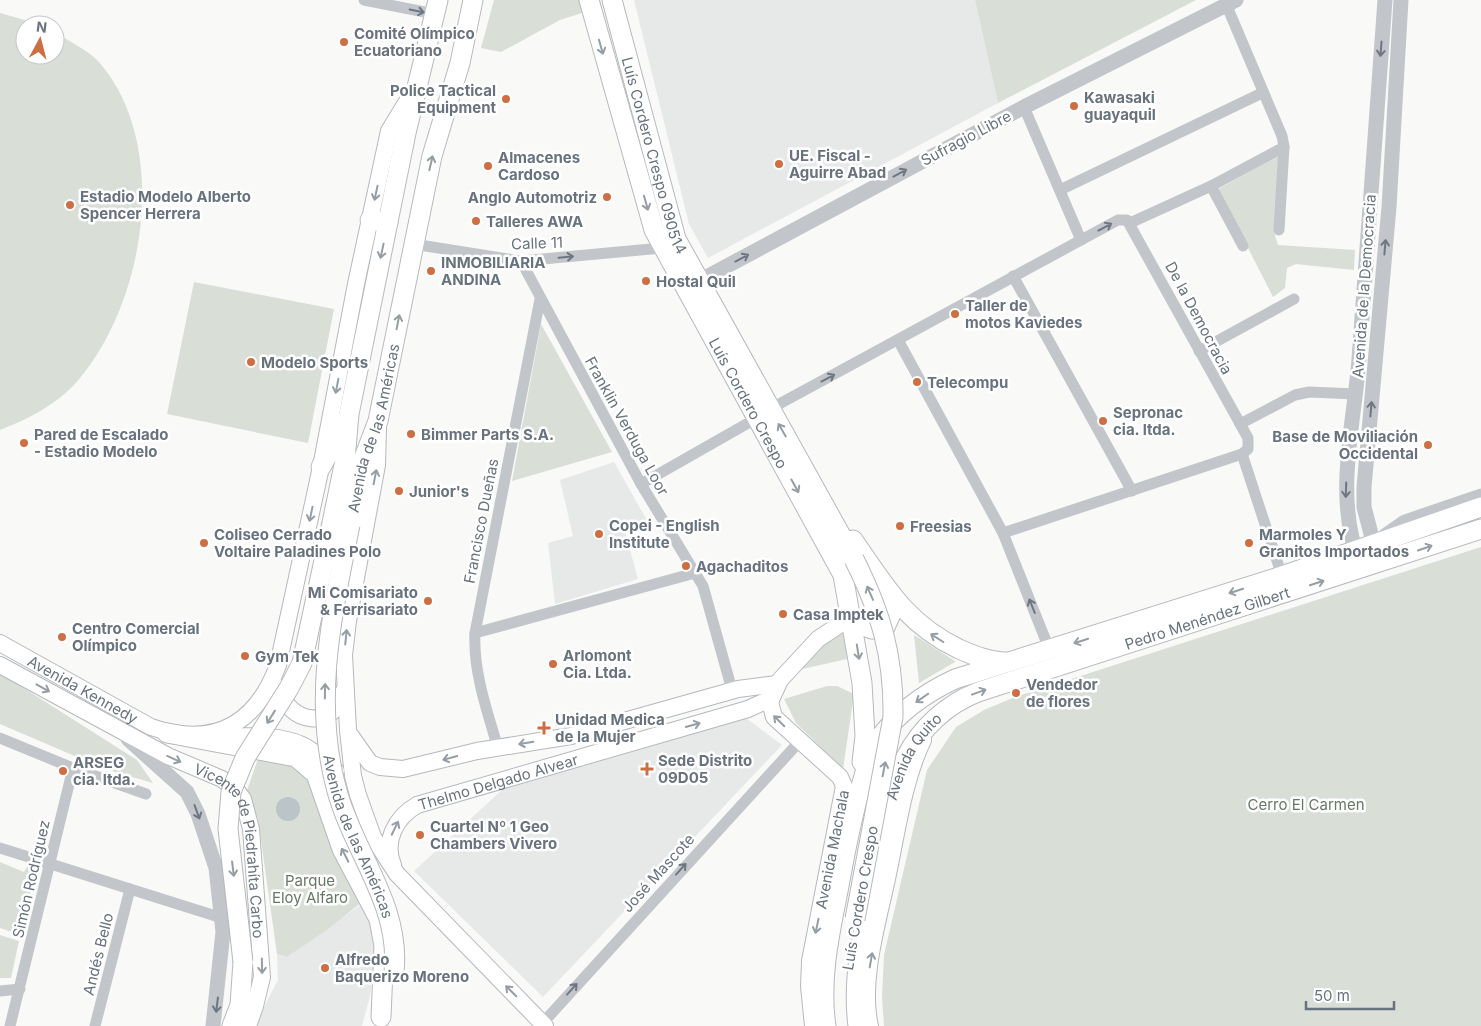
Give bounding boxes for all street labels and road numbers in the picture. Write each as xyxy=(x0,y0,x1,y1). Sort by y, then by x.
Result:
street label: Luís Cordero Crespo 090514 xyxy=(618,55,692,257)
street label: Sufragio Libre xyxy=(918,106,1014,170)
street label: Avenida de la Democracia xyxy=(1348,194,1380,378)
street label: Calle 11 xyxy=(511,233,563,253)
street label: De la Democracia xyxy=(1161,258,1237,378)
street label: Luís Cordero Crespo xyxy=(705,334,792,471)
street label: Avenida de las Américas xyxy=(343,342,403,514)
street label: Franklin Verduga Loor xyxy=(581,353,673,499)
street label: Francisco Dueñas xyxy=(460,457,502,585)
street label: Pedro Menéndez Gilbert xyxy=(1122,582,1292,653)
street label: Avenida Kennedy xyxy=(25,651,142,728)
street label: Avenida Quito xyxy=(881,709,945,802)
street label: Thelmo Delgado Alvear xyxy=(416,749,581,814)
street label: Avenida de las Américas xyxy=(320,753,398,920)
street label: Vicente de Piedrahíta Carbo xyxy=(191,759,269,939)
street label: Avenida Machala xyxy=(811,788,853,910)
street label: Simón Rodríguez xyxy=(8,818,54,940)
street label: Luís Cordero Crespo xyxy=(838,824,882,972)
street label: José Mascote xyxy=(618,830,698,916)
street label: Andés Bello xyxy=(79,911,117,997)

